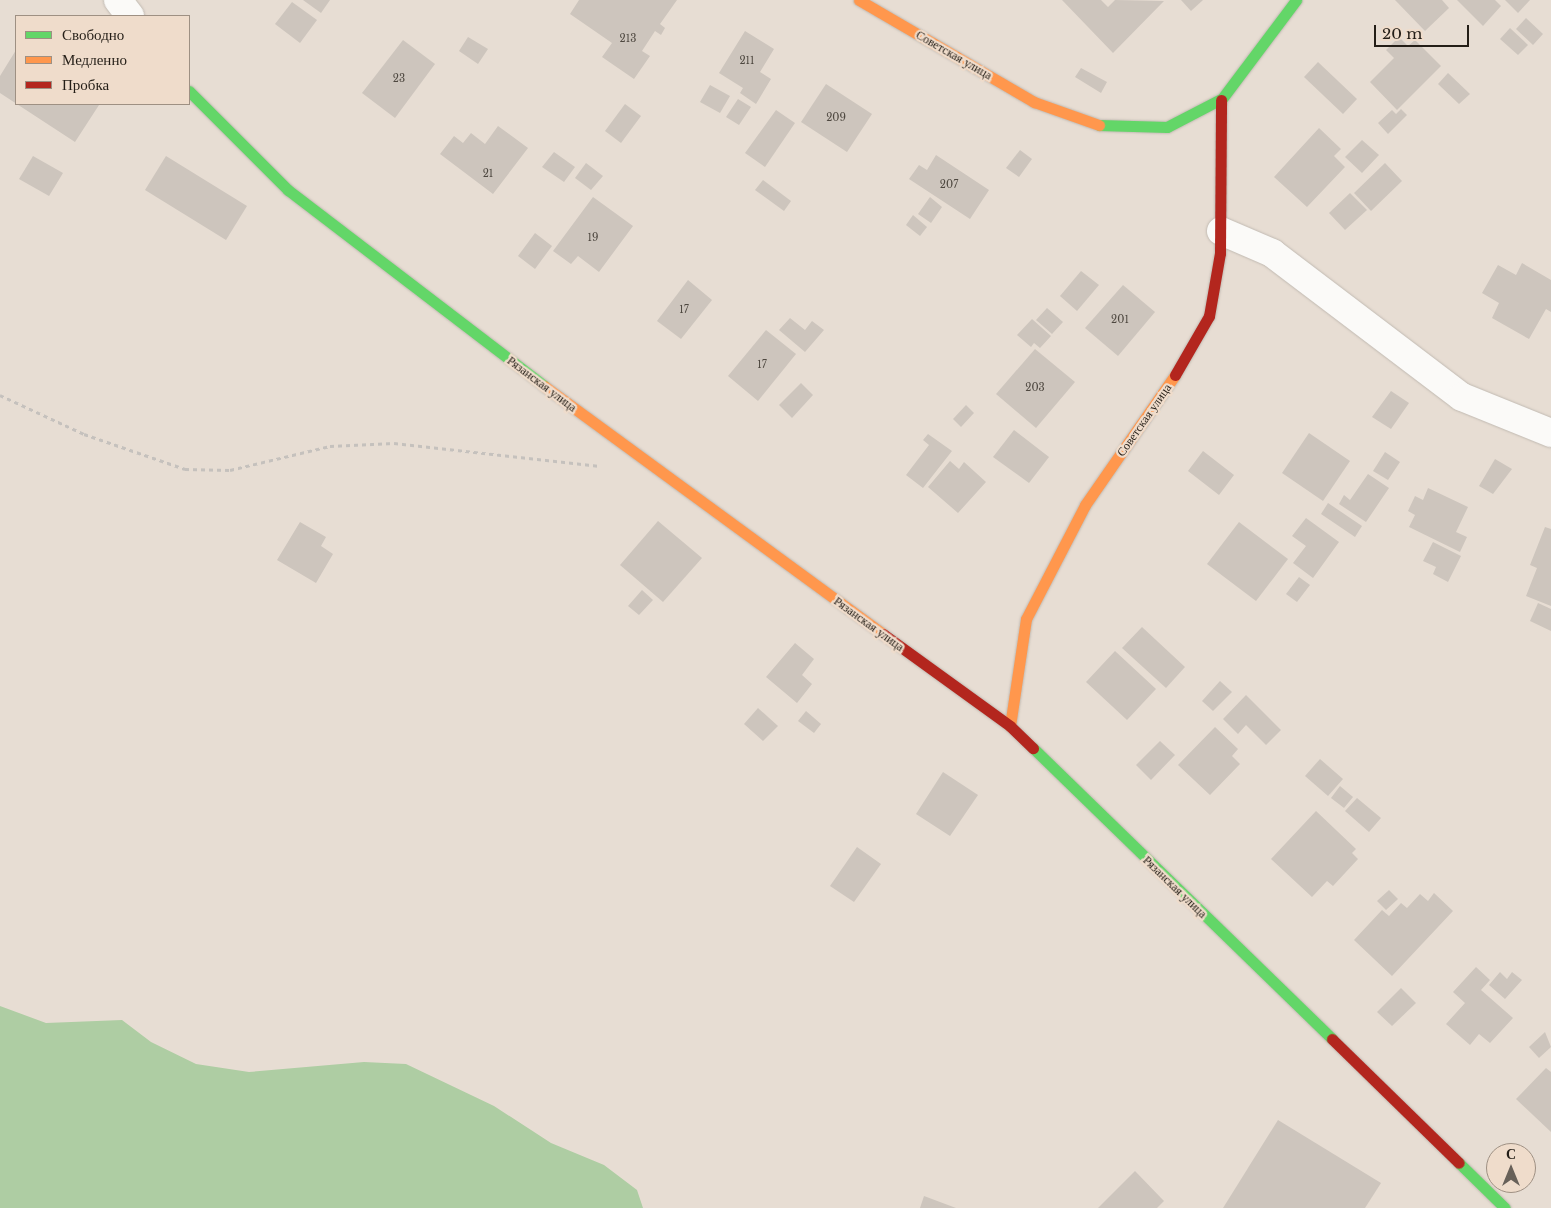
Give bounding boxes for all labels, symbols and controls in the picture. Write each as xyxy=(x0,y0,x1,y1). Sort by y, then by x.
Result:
legend xyxy=(15,15,190,105)
scale bar xyxy=(1376,15,1471,47)
text: 20 m xyxy=(1382,24,1422,43)
text: Свободно xyxy=(62,25,124,44)
street label: Советская улица xyxy=(914,27,994,83)
house number: 213 xyxy=(620,33,636,45)
text: Медленно xyxy=(62,50,127,69)
house number: 211 xyxy=(739,55,755,67)
house number: 23 xyxy=(393,73,405,85)
text: Пробка xyxy=(62,75,109,94)
house number: 209 xyxy=(826,112,846,124)
house number: 21 xyxy=(483,168,493,180)
house number: 207 xyxy=(940,179,958,191)
house number: 19 xyxy=(588,232,598,244)
house number: 17 xyxy=(679,304,689,316)
house number: 201 xyxy=(1111,314,1129,326)
street label: Рязанская улица xyxy=(504,353,580,415)
house number: 17 xyxy=(757,359,767,371)
street label: Советская улица xyxy=(1114,381,1174,459)
house number: 203 xyxy=(1025,382,1045,394)
street label: Рязанская улица xyxy=(831,594,907,654)
street label: Рязанская улица xyxy=(1140,853,1210,921)
north arrow xyxy=(1486,1143,1536,1193)
text: С xyxy=(1506,1145,1516,1163)

